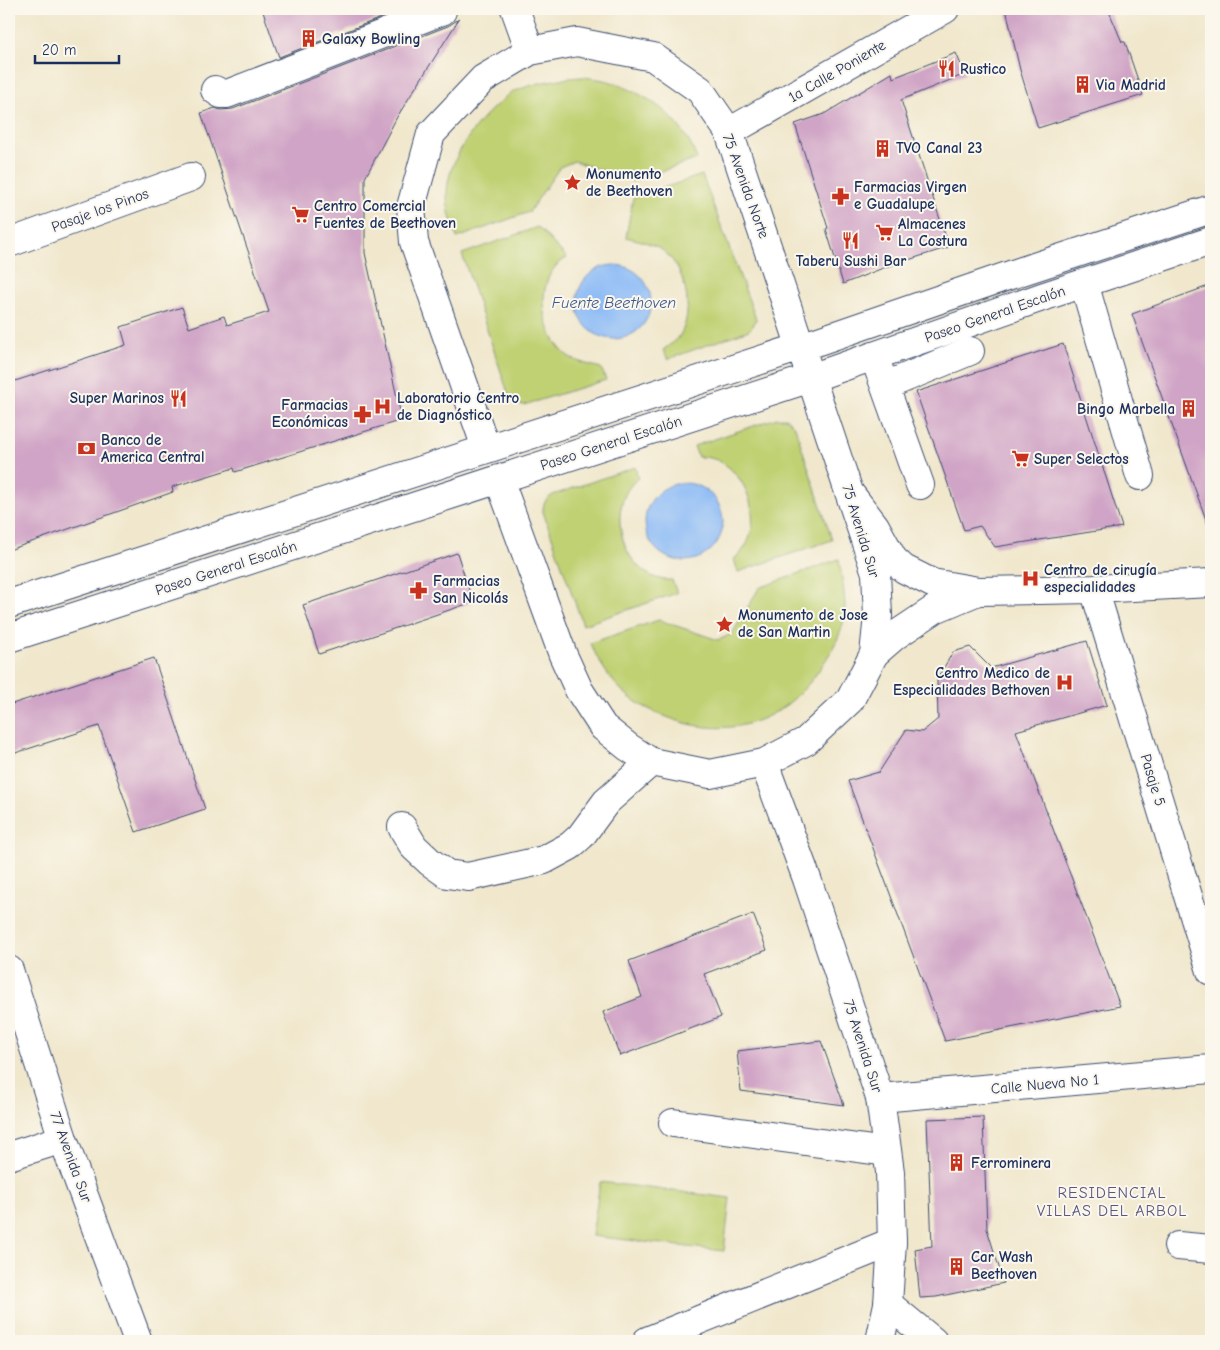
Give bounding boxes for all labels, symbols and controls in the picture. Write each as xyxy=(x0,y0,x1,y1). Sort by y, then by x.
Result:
building icon: Galaxy Bowling xyxy=(298,29,318,49)
place label: Galaxy Bowling xyxy=(322,30,421,48)
scale bar xyxy=(35,32,119,64)
street label: 1a Calle Poniente xyxy=(785,36,889,106)
text: 20 m xyxy=(42,41,76,59)
restaurant icon: Rustico xyxy=(936,59,956,79)
place label: Rustico xyxy=(960,60,1007,78)
building icon: Via Madrid xyxy=(1072,75,1092,95)
place label: Via Madrid xyxy=(1096,76,1166,94)
street label: 75 Avenida Norte xyxy=(719,131,773,241)
building icon: TVO Canal 23 xyxy=(872,138,892,158)
place label: TVO Canal 23 xyxy=(896,139,982,157)
place label: Monumento de Beethoven xyxy=(586,165,673,200)
place icon: Monumento de Beethoven xyxy=(562,173,582,193)
place label: Farmacias Virgen e Guadalupe xyxy=(854,178,967,213)
street label: Pasaje los Pinos xyxy=(49,184,151,236)
pharmacy icon: Farmacias Virgen e Guadalupe xyxy=(830,186,850,206)
place label: Centro Comercial Fuentes de Beethoven xyxy=(314,197,456,232)
supermarket icon: Centro Comercial Fuentes de Beethoven xyxy=(290,205,310,225)
place label: Almacenes La Costura xyxy=(898,215,968,250)
supermarket icon: Almacenes La Costura xyxy=(874,223,894,243)
restaurant icon: Taberu Sushi Bar xyxy=(841,230,861,250)
place label: Taberu Sushi Bar xyxy=(796,252,906,270)
street label: Paseo General Escalón xyxy=(922,281,1068,347)
water label: Fuente Beethoven xyxy=(552,294,676,312)
restaurant icon: Super Marinos xyxy=(168,388,188,408)
place label: Super Marinos xyxy=(70,389,164,407)
place label: Laboratorio Centro de Diagnóstico xyxy=(397,389,520,424)
place label: Farmacias Económicas xyxy=(272,396,348,431)
hospital icon: Laboratorio Centro de Diagnóstico xyxy=(373,397,393,417)
building icon: Bingo Marbella xyxy=(1179,399,1199,419)
place label: Bingo Marbella xyxy=(1077,400,1175,418)
pharmacy icon: Farmacias Económicas xyxy=(352,404,372,424)
street label: Paseo General Escalón xyxy=(538,412,684,474)
place label: Banco de America Central xyxy=(101,431,205,466)
bank icon: Banco de America Central xyxy=(77,439,97,459)
supermarket icon: Super Selectos xyxy=(1010,449,1030,469)
place label: Super Selectos xyxy=(1034,450,1129,468)
street label: 75 Avenida Sur xyxy=(838,482,884,580)
street label: Paseo General Escalón xyxy=(153,537,299,599)
place label: Centro de cirugía especialidades xyxy=(1044,561,1157,596)
hospital icon: Centro de cirugía especialidades xyxy=(1020,569,1040,589)
place label: Farmacias San Nicolás xyxy=(433,572,508,607)
pharmacy icon: Farmacias San Nicolás xyxy=(409,580,429,600)
place label: Monumento de Jose de San Martin xyxy=(738,606,868,641)
place icon: Monumento de Jose de San Martin xyxy=(714,614,734,634)
place label: Centro Medico de Especialidades Bethoven xyxy=(893,664,1050,699)
hospital icon: Centro Medico de Especialidades Bethoven xyxy=(1054,672,1074,692)
street label: Pasaje 5 xyxy=(1137,752,1169,808)
street label: 75 Avenida Sur xyxy=(839,997,887,1095)
street label: Calle Nueva No 1 xyxy=(990,1070,1100,1098)
street label: 77 Avenida Sur xyxy=(46,1109,96,1205)
building icon: Ferrominera xyxy=(947,1153,967,1173)
place label: Ferrominera xyxy=(971,1154,1051,1172)
district label: RESIDENCIAL VILLAS DEL ARBOL xyxy=(1037,1184,1187,1220)
place label: Car Wash Beethoven xyxy=(971,1248,1037,1283)
building icon: Car Wash Beethoven xyxy=(947,1256,967,1276)

